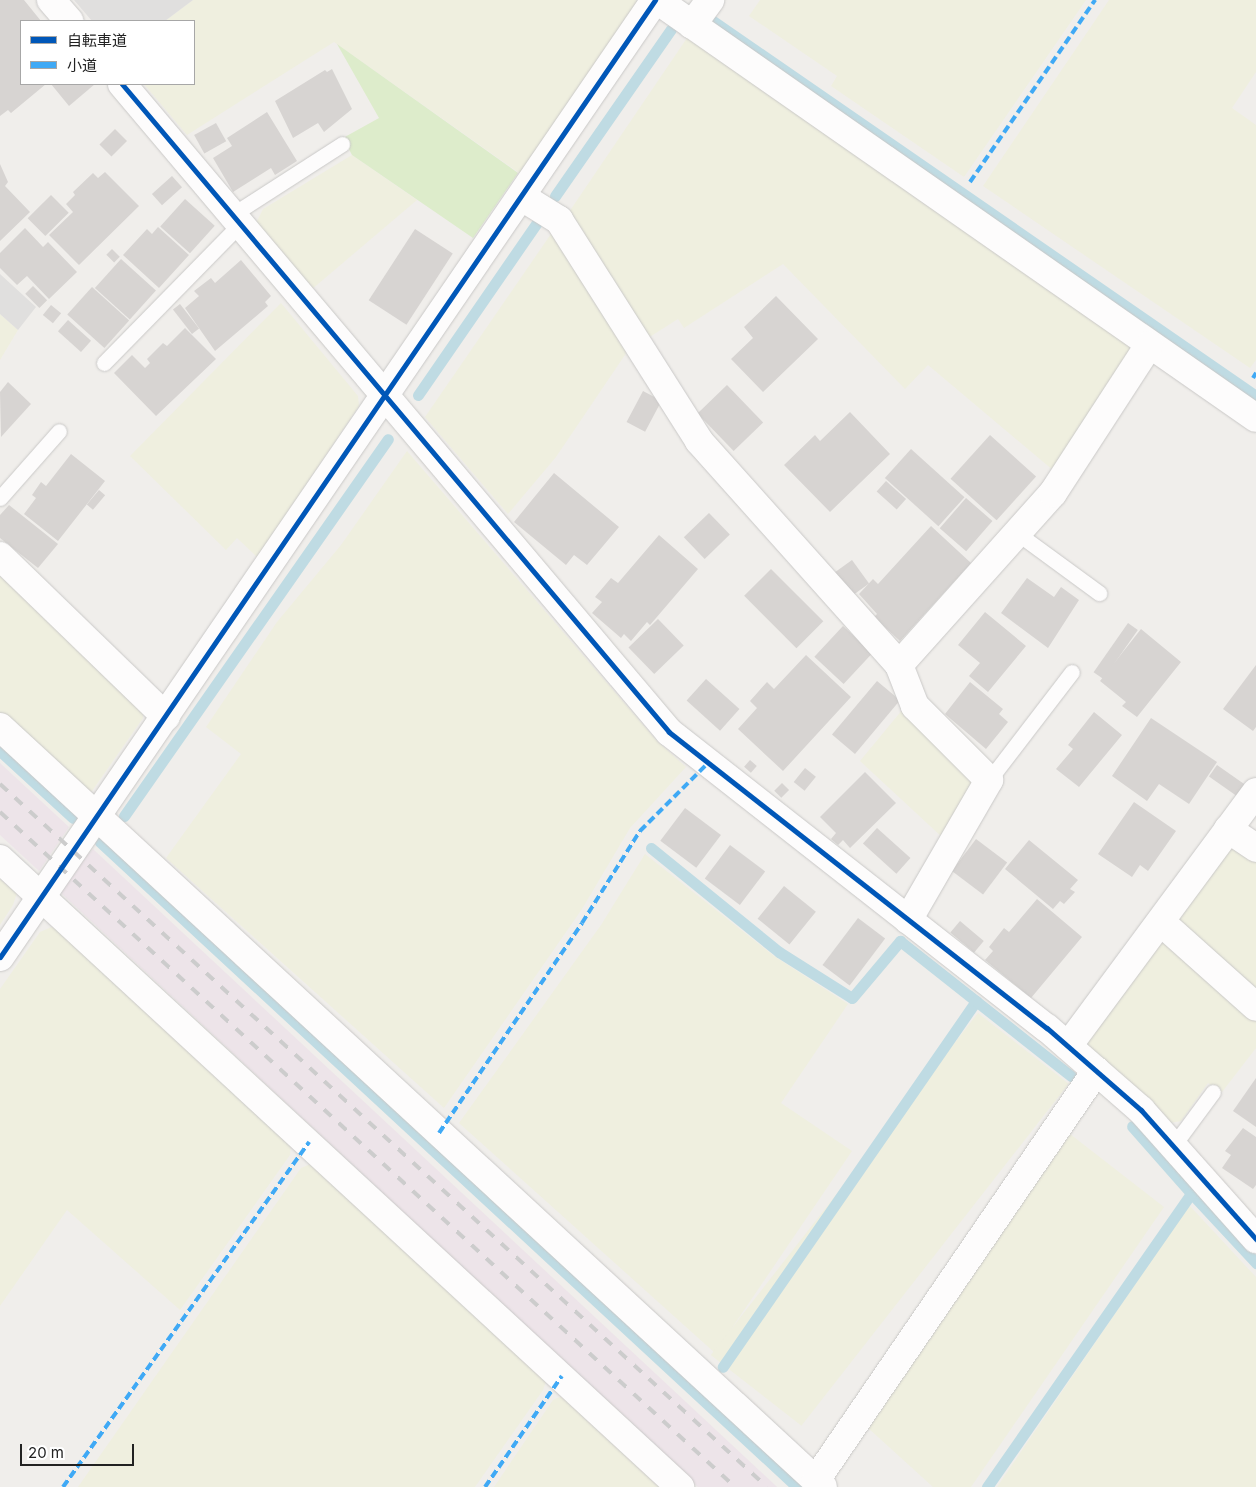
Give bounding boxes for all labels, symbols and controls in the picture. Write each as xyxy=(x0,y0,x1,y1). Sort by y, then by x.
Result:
legend xyxy=(20,20,195,85)
text: 自転車道 xyxy=(67,31,127,50)
text: 小道 xyxy=(67,56,97,75)
scale bar xyxy=(22,1434,136,1466)
text: 20 m xyxy=(28,1443,64,1462)

